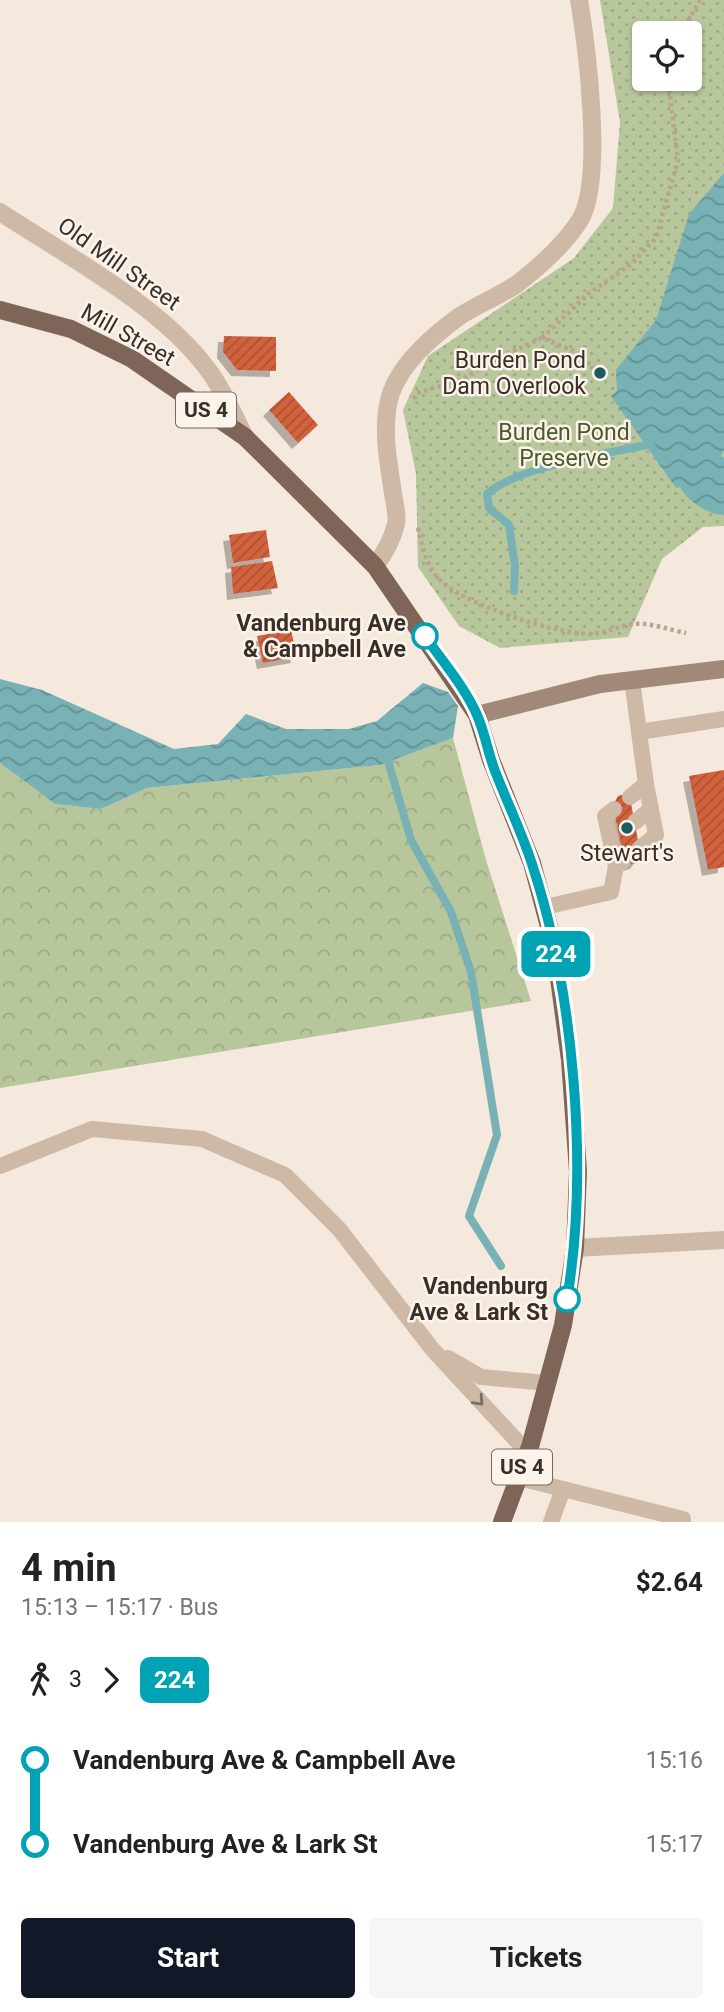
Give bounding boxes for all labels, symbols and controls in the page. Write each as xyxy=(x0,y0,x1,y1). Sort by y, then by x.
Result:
map controls xyxy=(632,21,702,91)
button: locate xyxy=(632,21,702,91)
street label: Old Mill Street xyxy=(53,212,185,316)
street label: Mill Street xyxy=(76,298,180,372)
place label: Burden Pond Dam Overlook xyxy=(442,347,586,400)
marker: Burden Pond Dam Overlook xyxy=(592,365,608,381)
road number: US 4 xyxy=(176,392,236,428)
park label: Burden Pond Preserve xyxy=(498,419,630,472)
place label: Vandenburg Ave & Campbell Ave xyxy=(236,610,406,663)
marker: Vandenburg Ave & Campbell Ave xyxy=(412,623,438,649)
marker: Stewart's xyxy=(619,820,635,836)
place label: Stewart's xyxy=(580,840,674,867)
line badge: 224 xyxy=(516,931,596,977)
text: 224 xyxy=(535,940,577,968)
place label: Vandenburg Ave & Lark St xyxy=(410,1273,548,1326)
marker: Vandenburg Ave & Lark St xyxy=(554,1286,580,1312)
one-way arrow xyxy=(471,1393,484,1406)
road number: US 4 xyxy=(492,1450,552,1484)
text: 4 min xyxy=(21,1546,117,1590)
text: $2.64 xyxy=(636,1567,703,1597)
text: 15:13 – 15:17 · Bus xyxy=(21,1594,218,1621)
icon: walk xyxy=(21,1661,59,1699)
icon: forward xyxy=(92,1661,130,1699)
text: 3 xyxy=(69,1666,82,1693)
text: 224 xyxy=(154,1666,195,1694)
text: Vandenburg Ave & Campbell Ave xyxy=(73,1745,456,1775)
text: 15:16 xyxy=(646,1747,703,1774)
text: Vandenburg Ave & Lark St xyxy=(73,1829,377,1859)
text: 15:17 xyxy=(646,1831,703,1858)
button: Start xyxy=(21,1918,355,1998)
button: Tickets xyxy=(369,1918,703,1998)

